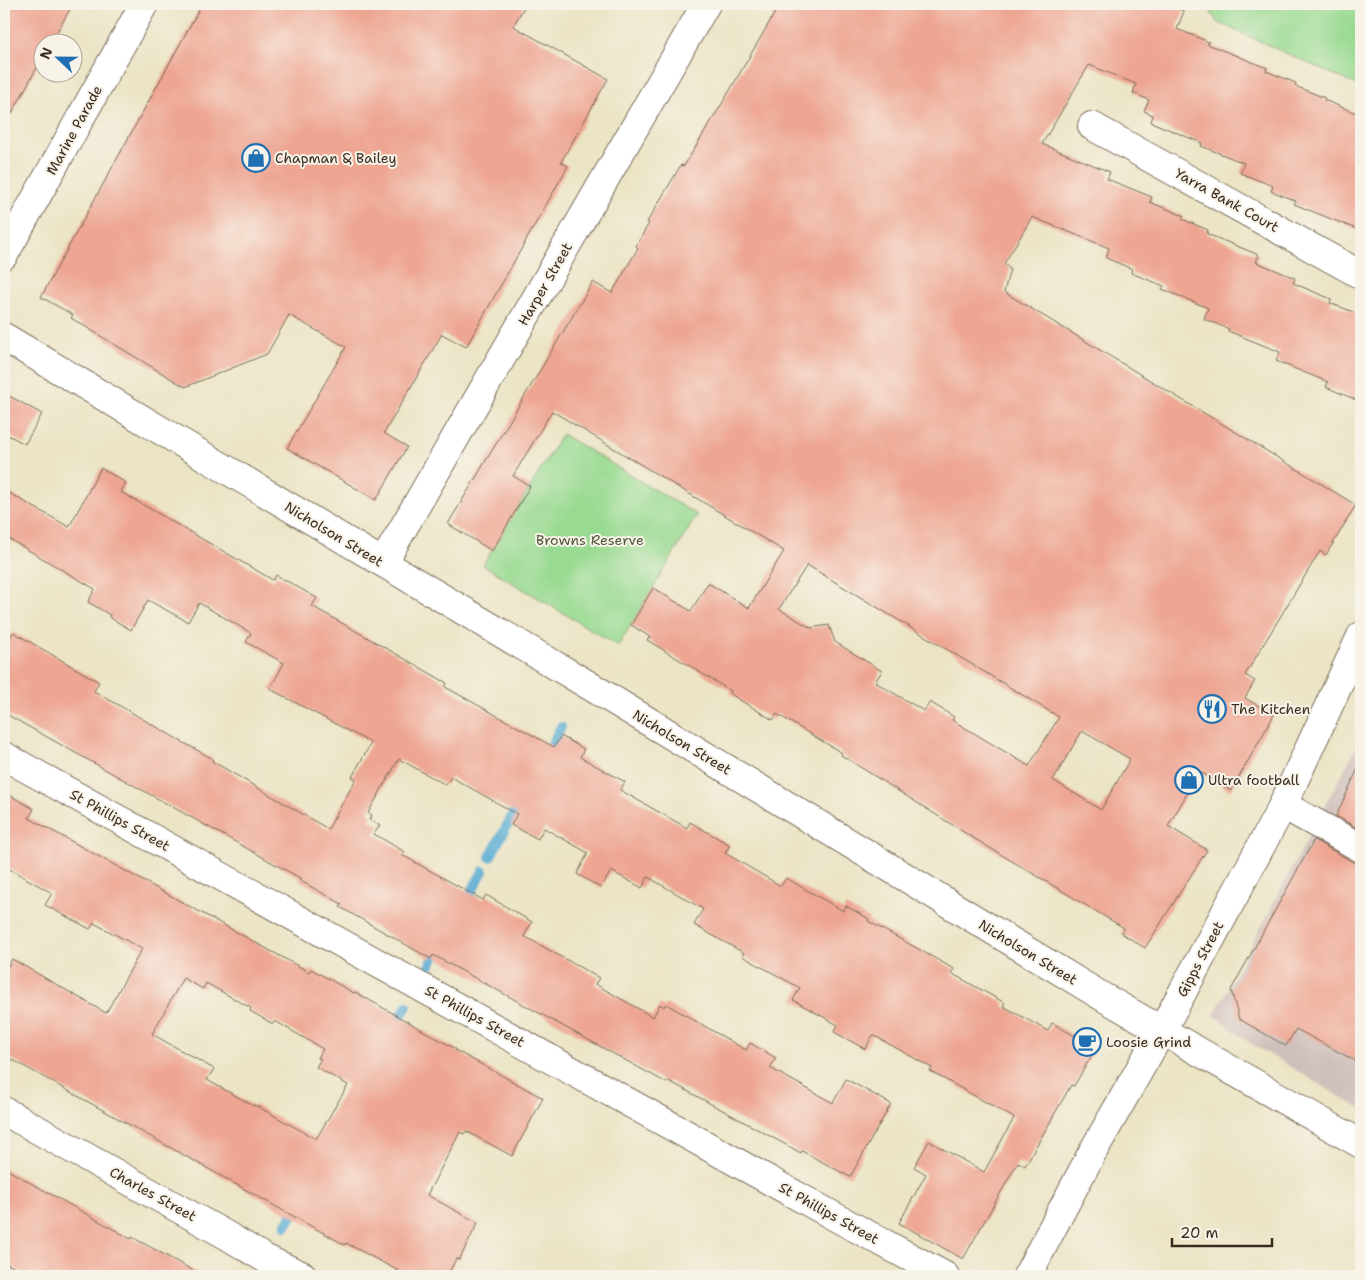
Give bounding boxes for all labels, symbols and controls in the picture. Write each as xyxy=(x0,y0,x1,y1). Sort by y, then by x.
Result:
north arrow xyxy=(32,32,82,82)
text: N xyxy=(36,45,56,62)
street label: Marine Parade xyxy=(42,82,106,178)
shop icon: Chapman & Bailey xyxy=(241,143,271,173)
place label: Chapman & Bailey xyxy=(275,149,397,167)
street label: Yarra Bank Court xyxy=(1172,164,1282,236)
street label: Harper Street xyxy=(514,239,576,329)
street label: Nicholson Street xyxy=(281,497,387,571)
park label: Browns Reserve xyxy=(536,531,644,549)
restaurant icon: The Kitchen xyxy=(1197,694,1227,724)
place label: The Kitchen xyxy=(1231,700,1311,718)
street label: Nicholson Street xyxy=(629,705,735,779)
shop icon: Ultra football xyxy=(1174,765,1204,795)
place label: Ultra football xyxy=(1208,771,1300,789)
street label: St Phillips Street xyxy=(67,785,173,855)
street label: Nicholson Street xyxy=(975,915,1081,989)
street label: Gipps Street xyxy=(1173,918,1227,1000)
street label: St Phillips Street xyxy=(422,981,528,1051)
cafe icon: Loosie Grind xyxy=(1072,1027,1102,1057)
place label: Loosie Grind xyxy=(1106,1033,1191,1051)
street label: Charles Street xyxy=(106,1163,200,1225)
street label: St Phillips Street xyxy=(776,1178,882,1248)
scale bar xyxy=(1172,1215,1272,1247)
text: 20 m xyxy=(1180,1223,1219,1243)

